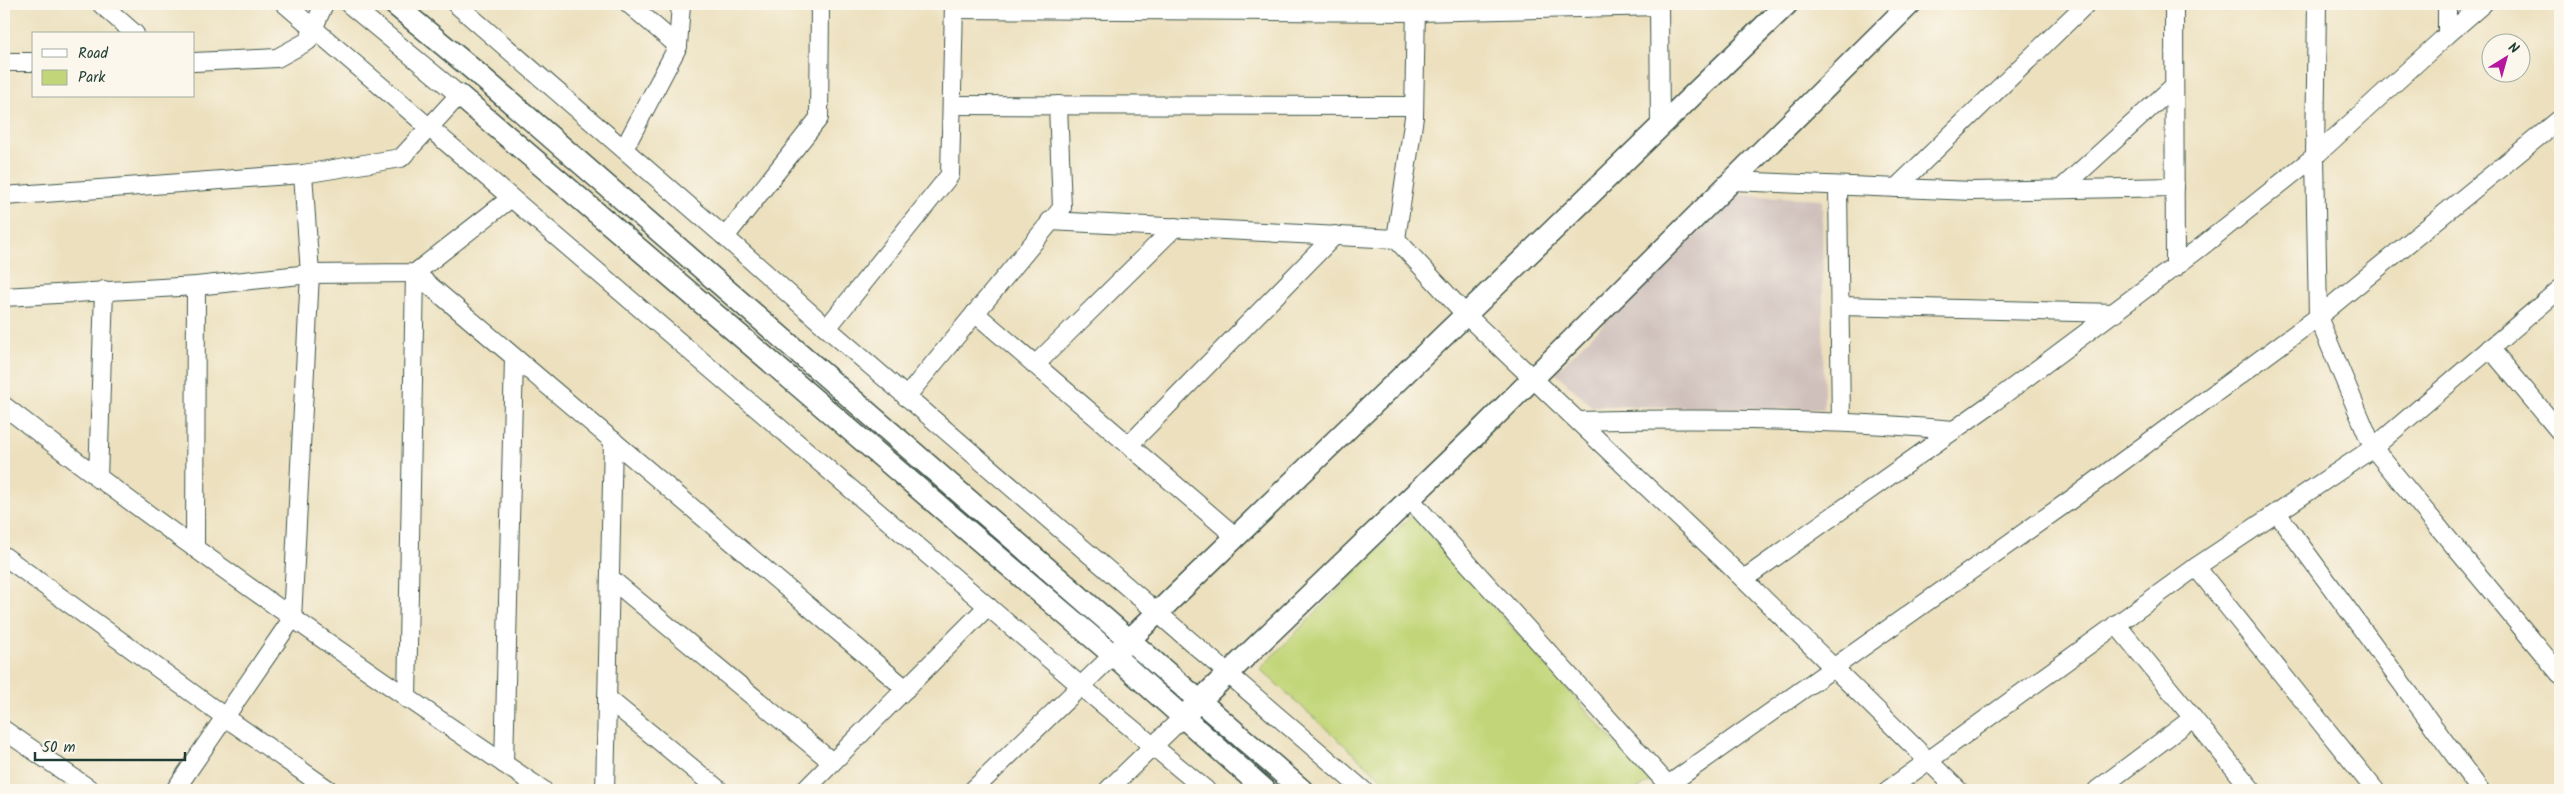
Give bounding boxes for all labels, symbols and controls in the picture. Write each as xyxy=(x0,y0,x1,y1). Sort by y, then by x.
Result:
legend xyxy=(32,32,195,98)
north arrow xyxy=(2482,32,2532,82)
text: N xyxy=(2503,37,2523,60)
text: Road xyxy=(78,42,109,66)
text: Park xyxy=(78,66,106,90)
scale bar xyxy=(35,729,185,761)
text: 50 m xyxy=(42,736,76,760)

